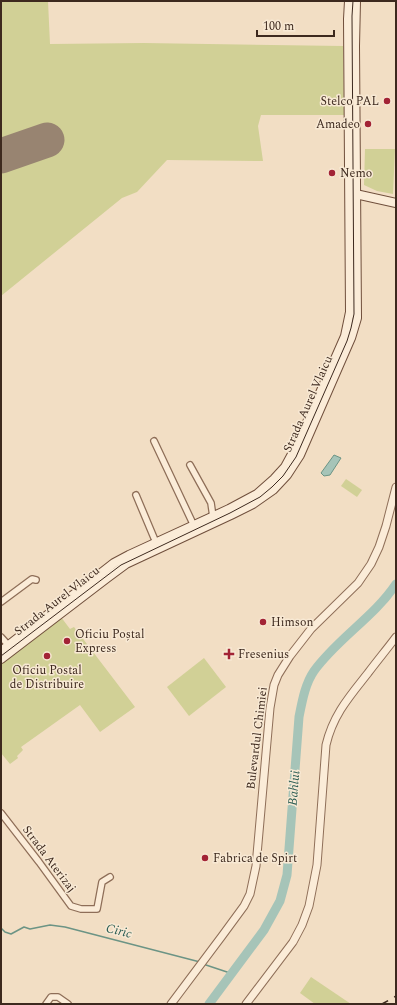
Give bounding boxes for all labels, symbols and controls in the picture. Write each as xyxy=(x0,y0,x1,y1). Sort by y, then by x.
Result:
scale bar xyxy=(257,12,334,38)
text: 100 m xyxy=(263,17,294,36)
place label: Stelco PAL xyxy=(320,92,379,111)
marker: Stelco PAL xyxy=(382,96,392,106)
place label: Amadeo xyxy=(316,115,360,134)
marker: Amadeo xyxy=(363,119,373,129)
place label: Nemo xyxy=(340,164,372,183)
marker: Nemo xyxy=(327,168,337,178)
street label: Strada Aurel Vlaicu xyxy=(278,352,338,456)
street label: Strada Aurel Vlaicu xyxy=(10,561,104,641)
place label: Himson xyxy=(271,613,313,632)
marker: Himson xyxy=(258,617,268,627)
place label: Oficiu Poștal Express xyxy=(75,625,144,658)
marker: Oficiu Poștal Express xyxy=(62,636,72,646)
place label: Fresenius xyxy=(238,645,289,664)
marker: Fresenius xyxy=(223,648,235,660)
marker: Oficiu Postal de Distribuire xyxy=(42,651,52,661)
place label: Oficiu Postal de Distribuire xyxy=(10,661,84,694)
street label: Bulevardul Chimiei xyxy=(241,685,273,790)
water label: Bahlui xyxy=(282,769,306,806)
street label: Strada Aterizaj xyxy=(17,821,81,897)
place label: Fabrica de Spirt xyxy=(213,849,297,868)
marker: Fabrica de Spirt xyxy=(200,853,210,863)
water label: Ciric xyxy=(104,918,135,944)

